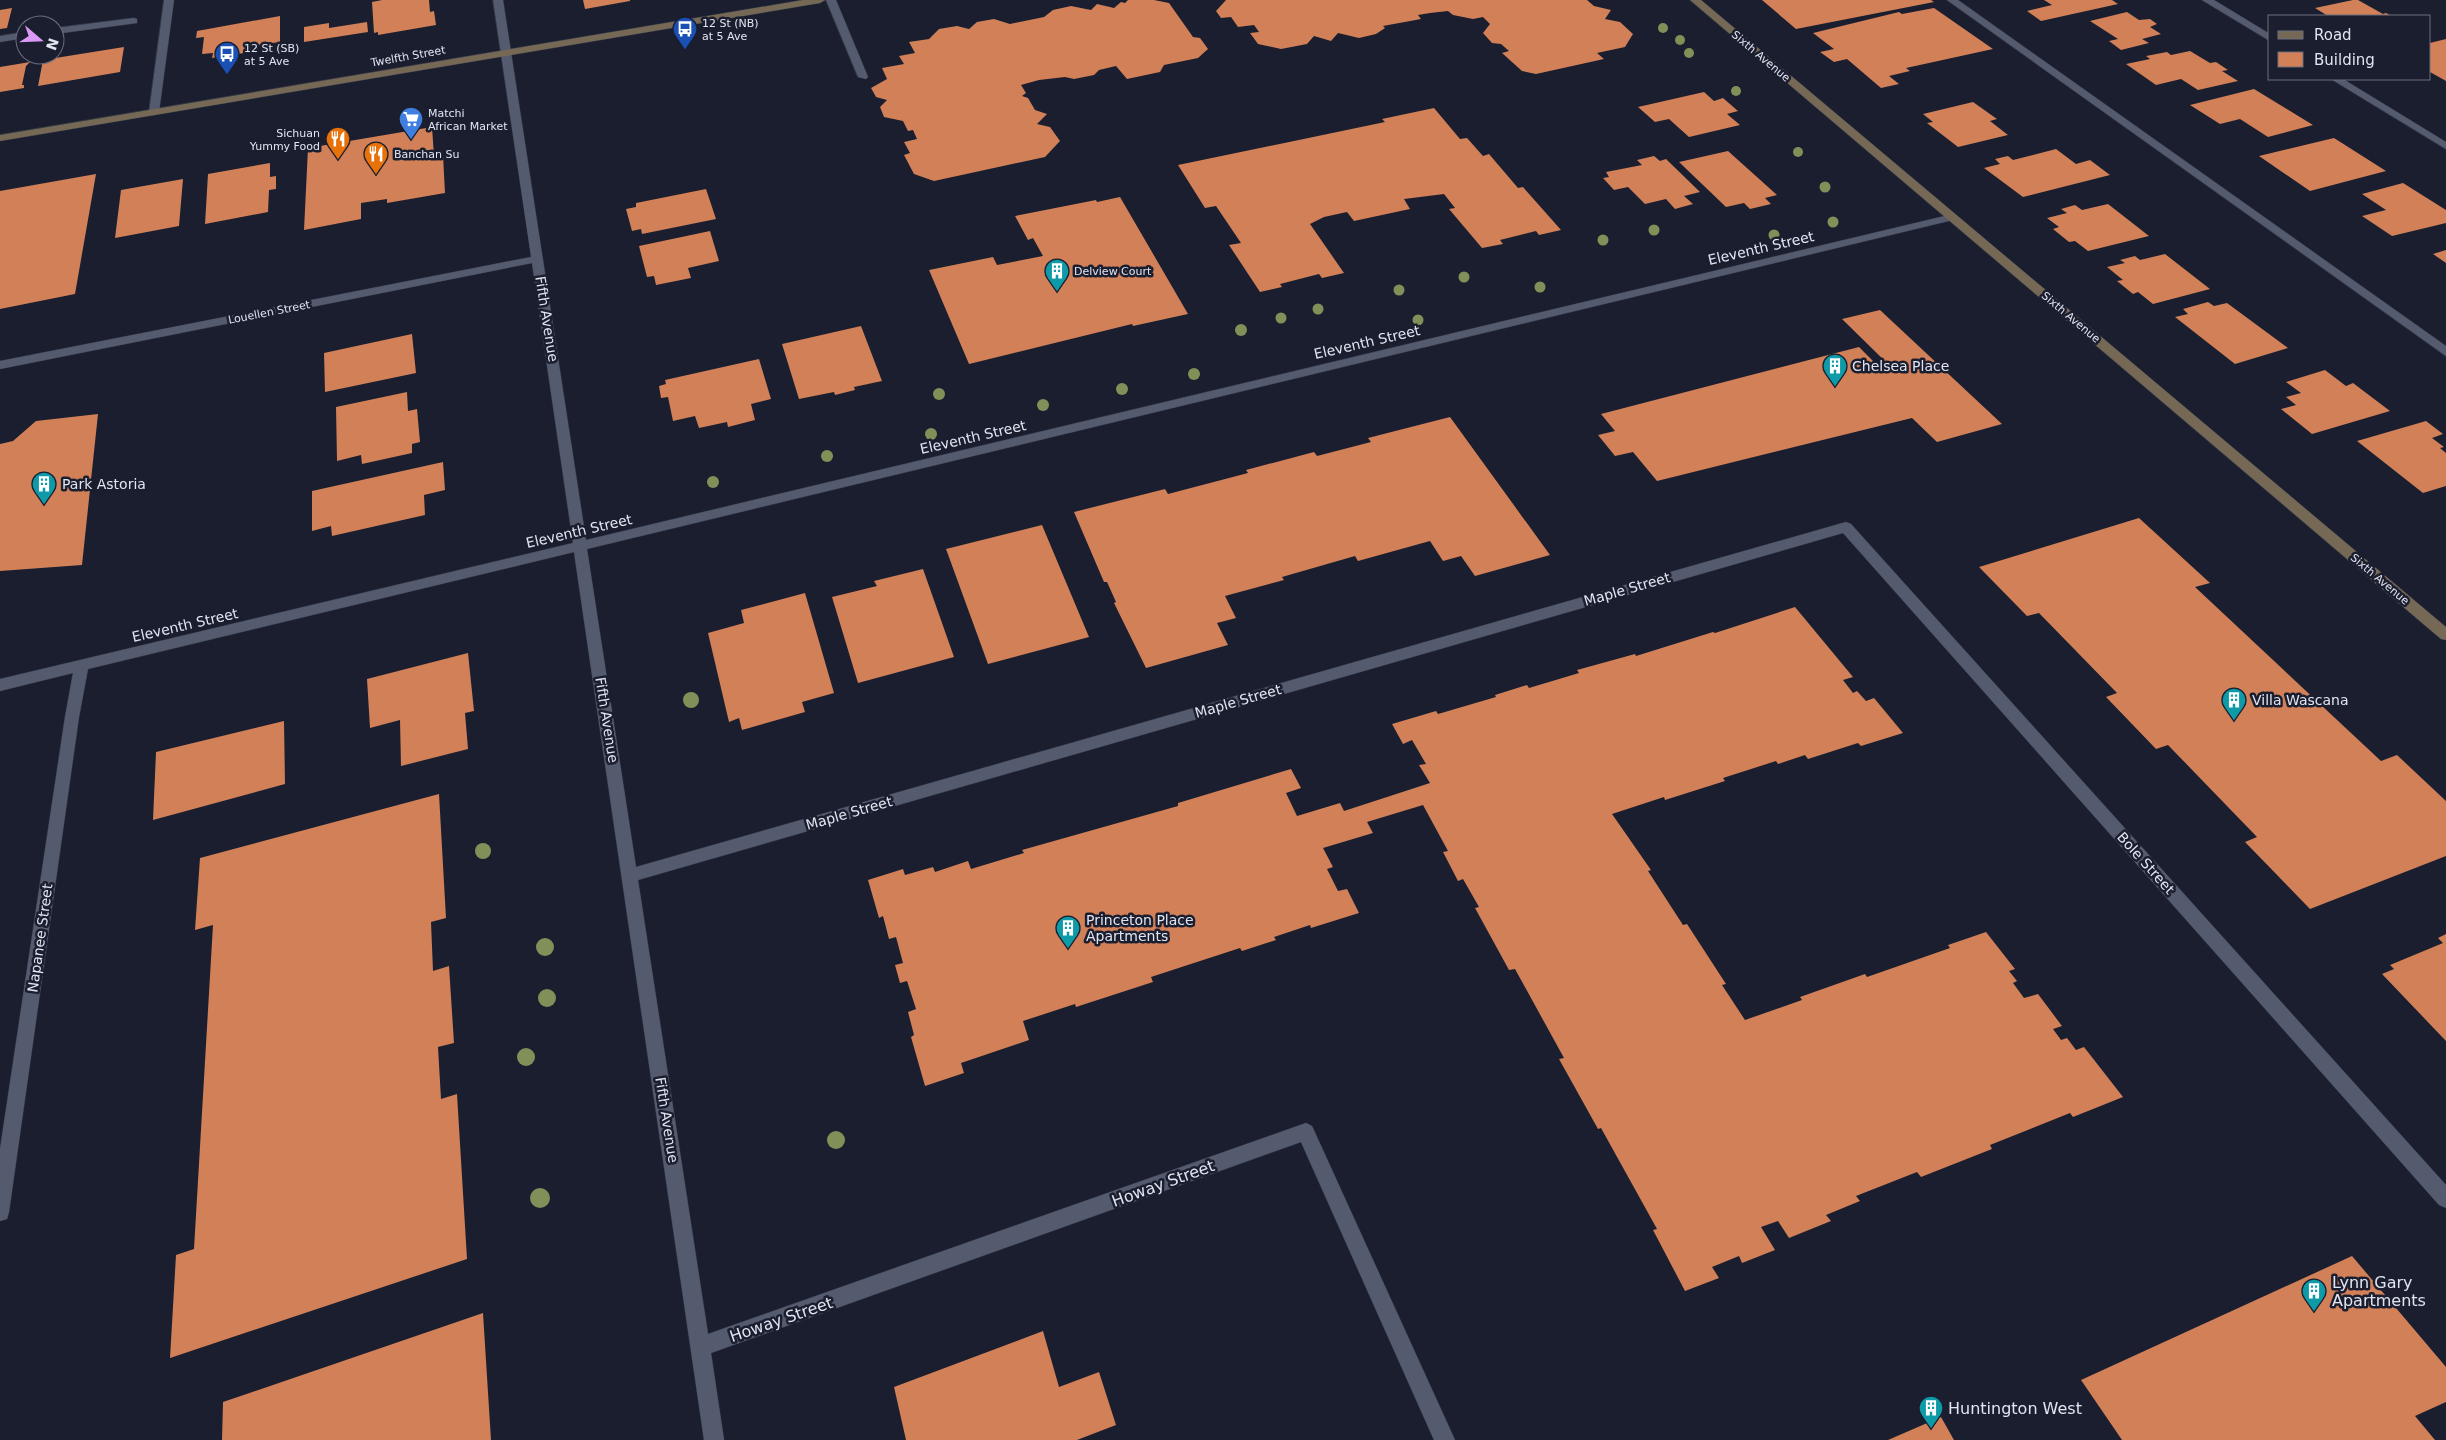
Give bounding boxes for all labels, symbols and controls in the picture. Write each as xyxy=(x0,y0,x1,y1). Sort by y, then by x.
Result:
north arrow xyxy=(15,15,65,65)
legend xyxy=(2268,15,2431,80)
bus stop icon: 12 St (NB) at 5 Ave xyxy=(672,16,698,50)
place label: 12 St (NB) at 5 Ave xyxy=(702,17,759,43)
text: Road xyxy=(2314,26,2352,44)
street label: Sixth Avenue xyxy=(1729,28,1793,85)
text: N xyxy=(43,36,62,52)
bus stop icon: 12 St (SB) at 5 Ave xyxy=(214,41,240,75)
place label: 12 St (SB) at 5 Ave xyxy=(244,42,299,68)
street label: Twelfth Street xyxy=(369,43,447,70)
text: Building xyxy=(2314,51,2375,69)
supermarket icon: Matchi African Market xyxy=(398,106,424,140)
place label: Matchi African Market xyxy=(428,107,508,133)
restaurant icon: Sichuan Yummy Food xyxy=(325,126,351,160)
place label: Sichuan Yummy Food xyxy=(249,127,320,153)
restaurant icon: Banchan Su xyxy=(363,141,389,175)
place label: Banchan Su xyxy=(394,148,459,161)
street label: Eleventh Street xyxy=(1706,228,1816,268)
building icon: Delview Court xyxy=(1044,258,1070,292)
place label: Delview Court xyxy=(1074,265,1152,278)
street label: Fifth Avenue xyxy=(532,275,562,363)
street label: Sixth Avenue xyxy=(2039,289,2103,346)
street label: Louellen Street xyxy=(227,298,312,327)
street label: Eleventh Street xyxy=(1312,322,1422,362)
building icon: Chelsea Place xyxy=(1822,353,1848,387)
place label: Chelsea Place xyxy=(1852,358,1949,374)
street label: Eleventh Street xyxy=(918,417,1028,457)
building icon: Park Astoria xyxy=(31,471,57,505)
place label: Park Astoria xyxy=(62,476,146,492)
street label: Eleventh Street xyxy=(524,511,634,551)
street label: Sixth Avenue xyxy=(2348,551,2412,608)
street label: Maple Street xyxy=(1582,569,1672,609)
street label: Eleventh Street xyxy=(130,605,240,645)
street label: Fifth Avenue xyxy=(592,676,622,764)
street label: Maple Street xyxy=(1193,681,1283,721)
building icon: Villa Wascana xyxy=(2221,687,2247,721)
place label: Villa Wascana xyxy=(2252,692,2349,708)
street label: Maple Street xyxy=(804,793,894,833)
street label: Bole Street xyxy=(2114,829,2178,898)
street label: Napanee Street xyxy=(24,882,56,993)
place label: Princeton Place Apartments xyxy=(1086,912,1194,944)
building icon: Princeton Place Apartments xyxy=(1055,915,1081,949)
street label: Fifth Avenue xyxy=(652,1076,682,1164)
street label: Howay Street xyxy=(1109,1156,1217,1211)
place label: Lynn Gary Apartments xyxy=(2332,1273,2426,1310)
building icon: Lynn Gary Apartments xyxy=(2301,1278,2327,1312)
street label: Howay Street xyxy=(727,1293,835,1346)
building icon: Huntington West xyxy=(1918,1395,1944,1429)
place label: Huntington West xyxy=(1948,1399,2082,1418)

